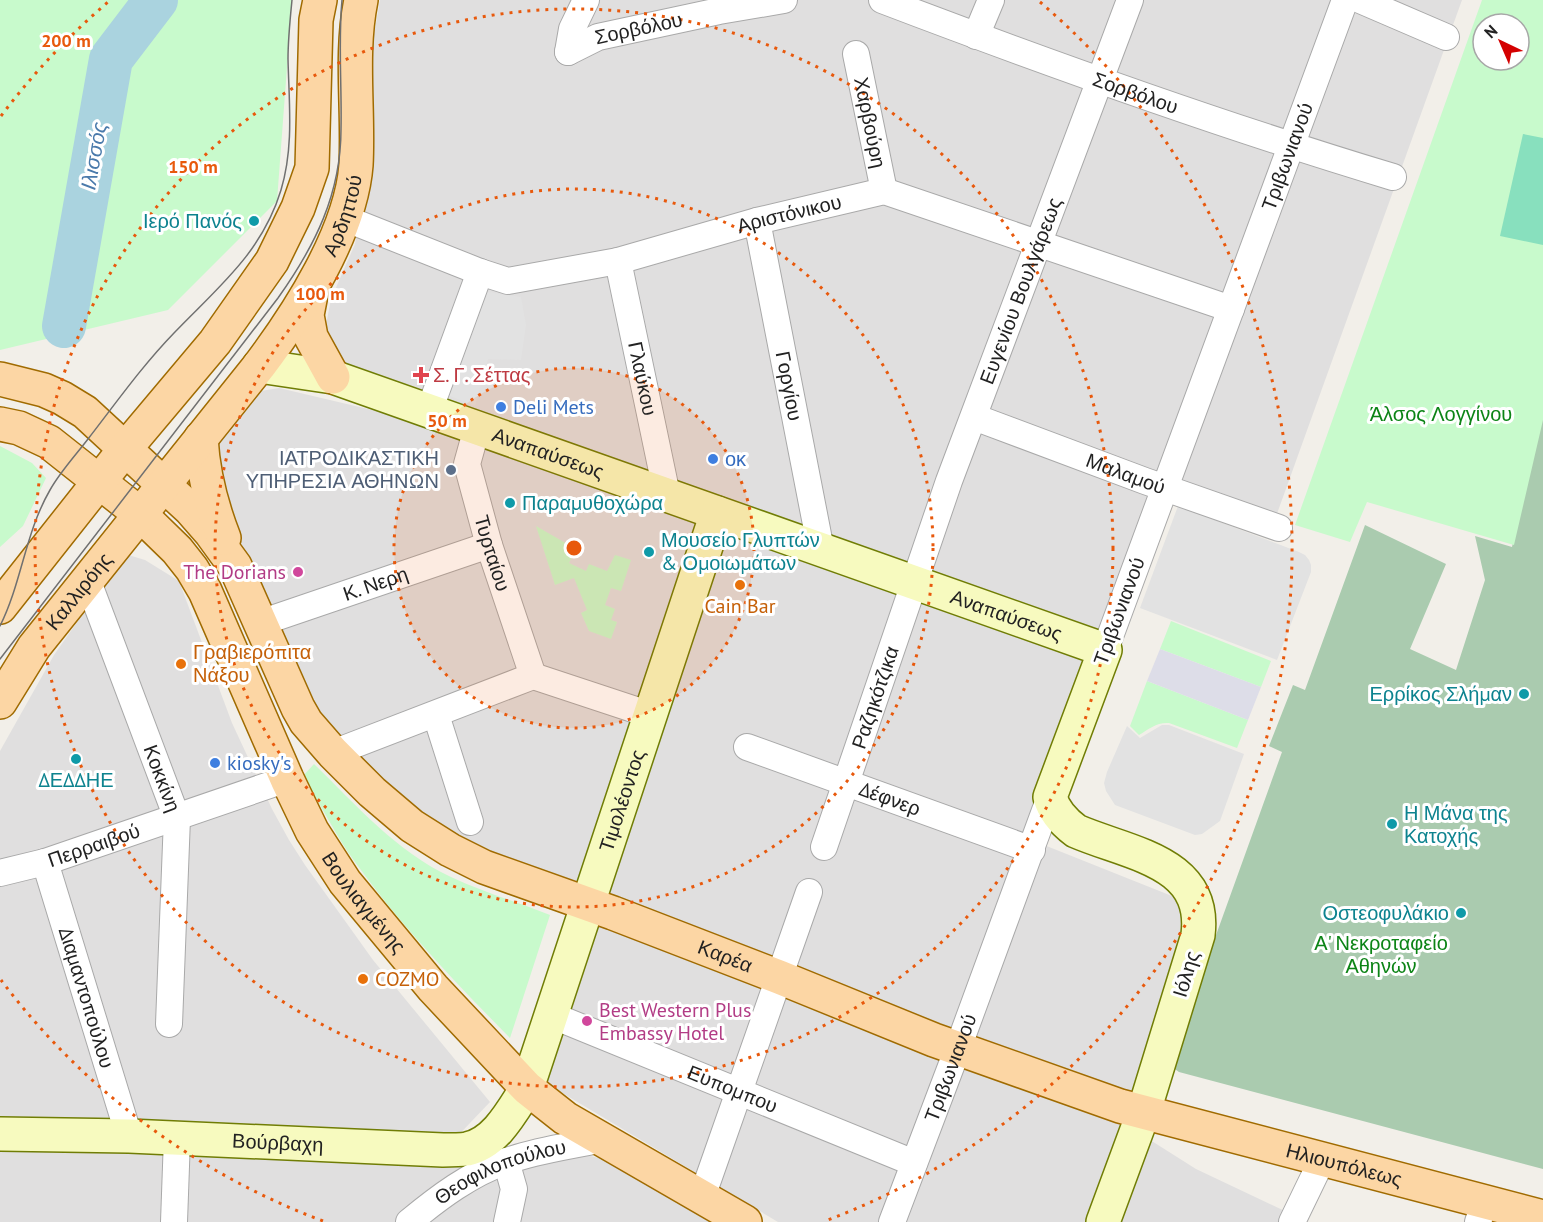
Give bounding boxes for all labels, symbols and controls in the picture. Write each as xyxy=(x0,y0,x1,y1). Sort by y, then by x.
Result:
street label: Σορβόλου xyxy=(592,6,685,50)
north arrow xyxy=(1471,12,1531,72)
text: N xyxy=(1480,20,1501,42)
text: 200 m xyxy=(41,29,91,52)
street label: Σορβόλου xyxy=(1089,66,1182,120)
street label: Χαρβούρη xyxy=(848,75,892,170)
street label: Τριβωνιανού xyxy=(1255,99,1319,214)
water label: Ιλισσός xyxy=(74,119,113,192)
text: 150 m xyxy=(168,155,218,178)
street label: Αρδηττού xyxy=(317,173,368,261)
street label: Αριστόνικου xyxy=(734,189,844,239)
street label: Ευγενίου Βουλγάρεως xyxy=(974,193,1068,388)
place label: Ιερό Πανός xyxy=(143,208,242,234)
marker: Ιερό Πανός xyxy=(247,214,261,228)
text: 100 m xyxy=(295,282,345,305)
street label: Γλαύκου xyxy=(622,339,663,418)
street label: Γοργίου xyxy=(770,349,809,423)
place label: Σ. Γ. Σέττας xyxy=(433,362,531,388)
marker: Σ. Γ. Σέττας xyxy=(414,368,428,382)
place label: Deli Mets xyxy=(513,394,594,420)
marker: Deli Mets xyxy=(494,400,508,414)
park label: Άλσος Λογγίνου xyxy=(1370,401,1512,427)
text: 50 m xyxy=(427,409,467,432)
street label: Αναπαύσεως xyxy=(489,421,608,485)
place label: ΙΑΤΡΟΔΙΚΑΣΤΙΚΗ ΥΠΗΡΕΣΙΑ ΑΘΗΝΩΝ xyxy=(246,445,439,494)
place label: οκ xyxy=(725,446,747,472)
street label: Μαλαμού xyxy=(1082,447,1169,500)
marker: οκ xyxy=(706,452,720,466)
marker: ΙΑΤΡΟΔΙΚΑΣΤΙΚΗ ΥΠΗΡΕΣΙΑ ΑΘΗΝΩΝ xyxy=(444,463,458,477)
place label: Παραμυθοχώρα xyxy=(522,490,663,516)
marker: Παραμυθοχώρα xyxy=(503,496,517,510)
street label: Τυρταίου xyxy=(468,512,517,594)
place label: Μουσείο Γλυπτών & Ομοιωμάτων xyxy=(661,527,820,576)
centre of rings xyxy=(564,538,584,558)
marker: Μουσείο Γλυπτών & Ομοιωμάτων xyxy=(642,545,656,559)
street label: Καλλιρόης xyxy=(40,547,118,636)
street label: Τριβωνιανού xyxy=(1087,553,1151,669)
place label: The Dorians xyxy=(183,559,286,585)
street label: Κ. Νερη xyxy=(339,561,412,607)
marker: The Dorians xyxy=(291,565,305,579)
marker: Cain Bar xyxy=(733,578,747,592)
street label: Αναπαύσεως xyxy=(947,583,1066,647)
place label: Cain Bar xyxy=(704,593,776,619)
place label: Γραβιερόπιτα Νάξου xyxy=(193,639,311,688)
street label: Ραζηκότζικα xyxy=(845,643,905,752)
marker: Γραβιερόπιτα Νάξου xyxy=(174,657,188,671)
place label: Ερρίκος Σλήμαν xyxy=(1370,681,1512,707)
marker: Ερρίκος Σλήμαν xyxy=(1517,687,1531,701)
street label: Κοκκίνη xyxy=(138,741,187,816)
street label: Τιμολέοντος xyxy=(593,746,651,855)
place label: kiosky's xyxy=(227,750,291,776)
marker: ΔΕΔΔΗΕ xyxy=(69,752,83,766)
marker: kiosky's xyxy=(208,756,222,770)
place label: ΔΕΔΔΗΕ xyxy=(38,767,114,793)
street label: Δέφνερ xyxy=(856,776,924,822)
place label: Η Μάνα της Κατοχής xyxy=(1404,800,1508,849)
street label: Περραιβού xyxy=(44,817,143,873)
marker: Η Μάνα της Κατοχής xyxy=(1385,817,1399,831)
street label: Βουλιαγμένης xyxy=(316,847,412,959)
place label: Οστεοφυλάκιο xyxy=(1322,900,1449,926)
marker: Οστεοφυλάκιο xyxy=(1454,906,1468,920)
street label: Διαμαντοπούλου xyxy=(53,924,120,1071)
park label: Α' Νεκροταφείο Αθηνών xyxy=(1314,930,1448,979)
street label: Καρέα xyxy=(694,934,756,979)
street label: Ιόλης xyxy=(1167,947,1205,1000)
place label: COZMO xyxy=(375,966,440,992)
marker: COZMO xyxy=(356,972,370,986)
place label: Best Western Plus Embassy Hotel xyxy=(599,997,751,1046)
street label: Τριβωνιανού xyxy=(918,1010,982,1125)
marker: Best Western Plus Embassy Hotel xyxy=(580,1014,594,1028)
street label: Ευπομπου xyxy=(684,1059,781,1119)
street label: Βούρβαχη xyxy=(232,1128,324,1158)
street label: Θεοφιλοπούλου xyxy=(429,1134,568,1211)
street label: Ηλιουπόλεως xyxy=(1283,1137,1405,1193)

